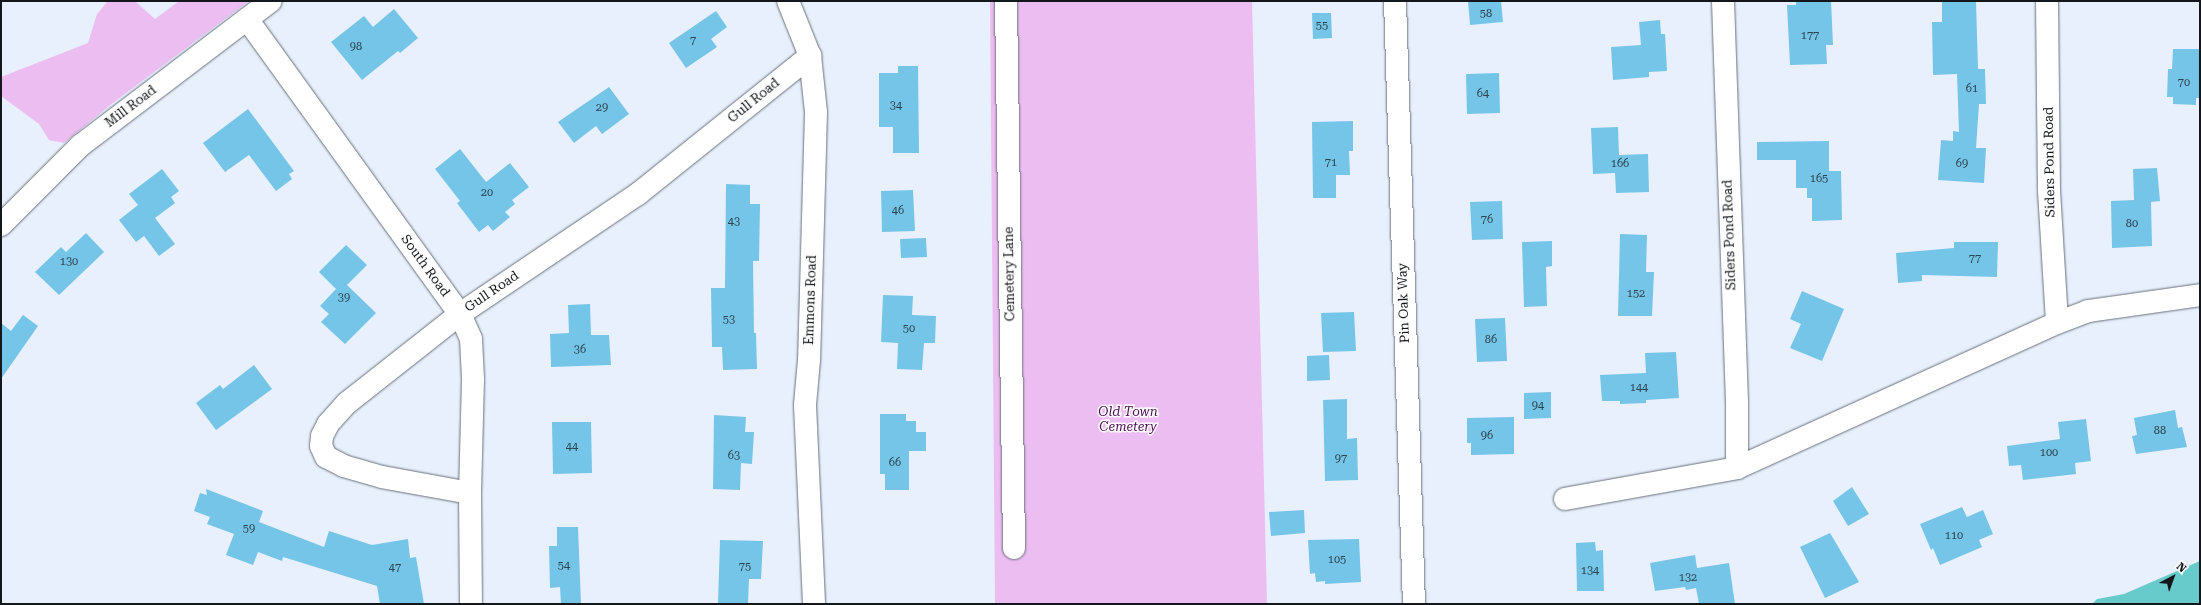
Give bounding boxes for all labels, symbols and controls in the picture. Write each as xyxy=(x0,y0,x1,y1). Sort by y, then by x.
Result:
house number: 58 xyxy=(1480,7,1492,21)
house number: 55 xyxy=(1316,19,1328,33)
house number: 177 xyxy=(1801,29,1819,43)
house number: 7 xyxy=(690,34,696,48)
house number: 98 xyxy=(350,40,362,54)
street label: Gull Road xyxy=(725,75,783,127)
house number: 70 xyxy=(2178,76,2190,90)
house number: 61 xyxy=(1966,82,1978,96)
street label: Mill Road xyxy=(102,83,160,131)
house number: 64 xyxy=(1477,87,1489,101)
house number: 34 xyxy=(890,99,902,113)
house number: 29 xyxy=(596,101,608,115)
street label: Siders Pond Road xyxy=(2041,107,2059,217)
house number: 71 xyxy=(1325,156,1337,170)
house number: 166 xyxy=(1611,157,1629,171)
house number: 69 xyxy=(1956,157,1968,171)
house number: 165 xyxy=(1810,172,1828,186)
street label: Siders Pond Road xyxy=(1720,179,1740,291)
house number: 20 xyxy=(481,186,493,200)
house number: 46 xyxy=(892,204,904,218)
house number: 76 xyxy=(1481,213,1493,227)
house number: 43 xyxy=(728,215,740,229)
house number: 80 xyxy=(2126,217,2138,231)
street label: Cemetery Lane xyxy=(1001,227,1019,321)
street label: South Road xyxy=(397,232,453,300)
house number: 77 xyxy=(1969,252,1981,266)
house number: 130 xyxy=(60,255,78,269)
street label: Emmons Road xyxy=(802,255,820,345)
street label: Pin Oak Way xyxy=(1395,263,1413,343)
street label: Gull Road xyxy=(462,268,522,316)
house number: 152 xyxy=(1627,287,1645,301)
house number: 39 xyxy=(338,291,350,305)
house number: 53 xyxy=(723,313,735,327)
house number: 50 xyxy=(903,322,915,336)
house number: 86 xyxy=(1485,333,1497,347)
house number: 36 xyxy=(574,343,586,357)
house number: 144 xyxy=(1630,381,1648,395)
house number: 94 xyxy=(1532,399,1544,413)
park label: Old Town Cemetery xyxy=(1098,405,1158,436)
house number: 88 xyxy=(2154,424,2166,438)
house number: 96 xyxy=(1481,429,1493,443)
house number: 44 xyxy=(566,440,578,454)
house number: 100 xyxy=(2040,446,2058,460)
house number: 63 xyxy=(728,449,740,463)
house number: 97 xyxy=(1335,452,1347,466)
house number: 66 xyxy=(889,456,901,470)
house number: 59 xyxy=(243,522,255,536)
house number: 110 xyxy=(1945,529,1963,543)
house number: 105 xyxy=(1328,553,1346,567)
north arrow xyxy=(2153,557,2193,597)
house number: 54 xyxy=(558,559,570,573)
house number: 75 xyxy=(739,560,751,574)
text: N xyxy=(2174,560,2189,575)
house number: 47 xyxy=(389,561,401,575)
house number: 134 xyxy=(1581,564,1599,578)
house number: 132 xyxy=(1679,571,1697,585)

